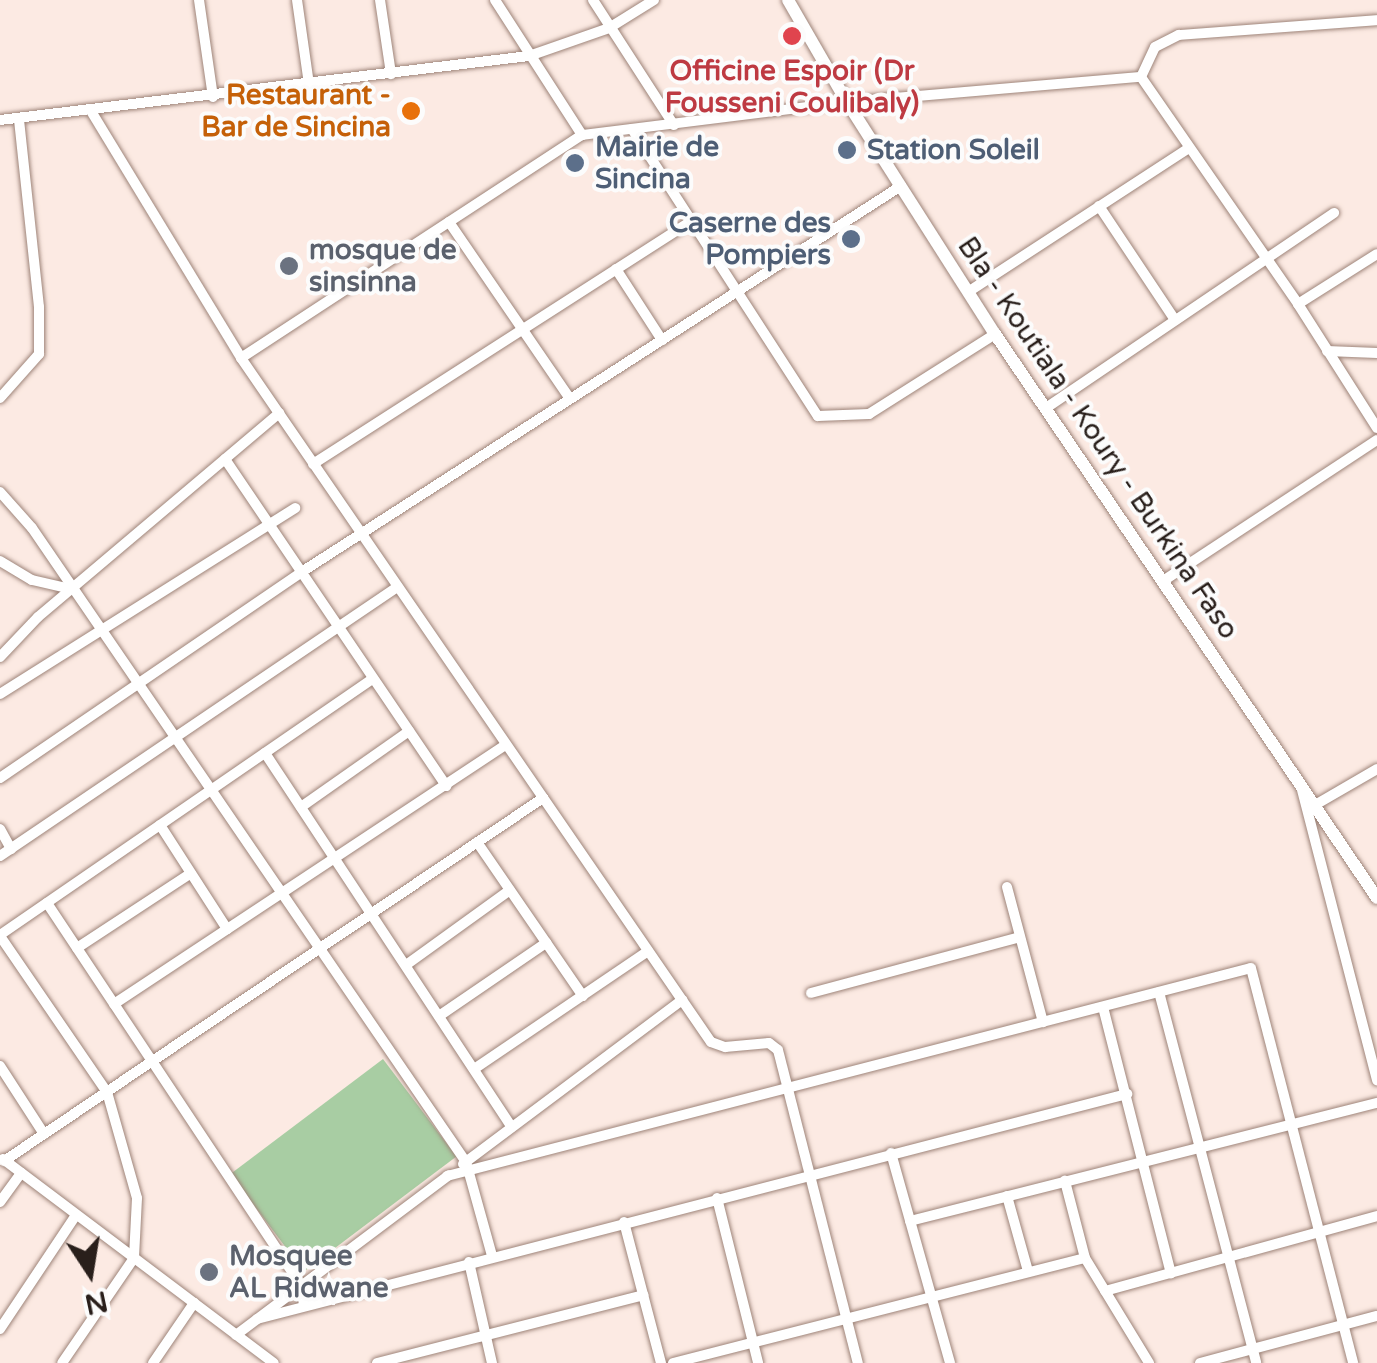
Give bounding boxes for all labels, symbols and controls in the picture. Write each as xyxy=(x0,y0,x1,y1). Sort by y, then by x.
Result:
marker: Officine Espoir (Dr Fousseni Coulibaly) xyxy=(779,23,805,49)
place label: Officine Espoir (Dr Fousseni Coulibaly) xyxy=(665,54,919,120)
place label: Restaurant - Bar de Sincina xyxy=(201,78,391,144)
marker: Restaurant - Bar de Sincina xyxy=(400,100,422,122)
place label: Mairie de Sincina xyxy=(595,130,719,196)
place label: Station Soleil xyxy=(867,133,1040,167)
marker: Station Soleil xyxy=(836,139,858,161)
marker: Mairie de Sincina xyxy=(564,152,586,174)
place label: Caserne des Pompiers xyxy=(669,206,831,272)
marker: Caserne des Pompiers xyxy=(840,228,862,250)
street label: Bla - Koutiala - Koury - Burkina Faso xyxy=(950,231,1246,645)
place label: mosque de sinsinna xyxy=(309,233,457,299)
marker: mosque de sinsinna xyxy=(278,255,300,277)
north arrow xyxy=(40,1223,140,1323)
place label: Mosquee AL Ridwane xyxy=(229,1239,389,1305)
marker: Mosquee AL Ridwane xyxy=(198,1261,220,1283)
text: N xyxy=(82,1283,111,1321)

